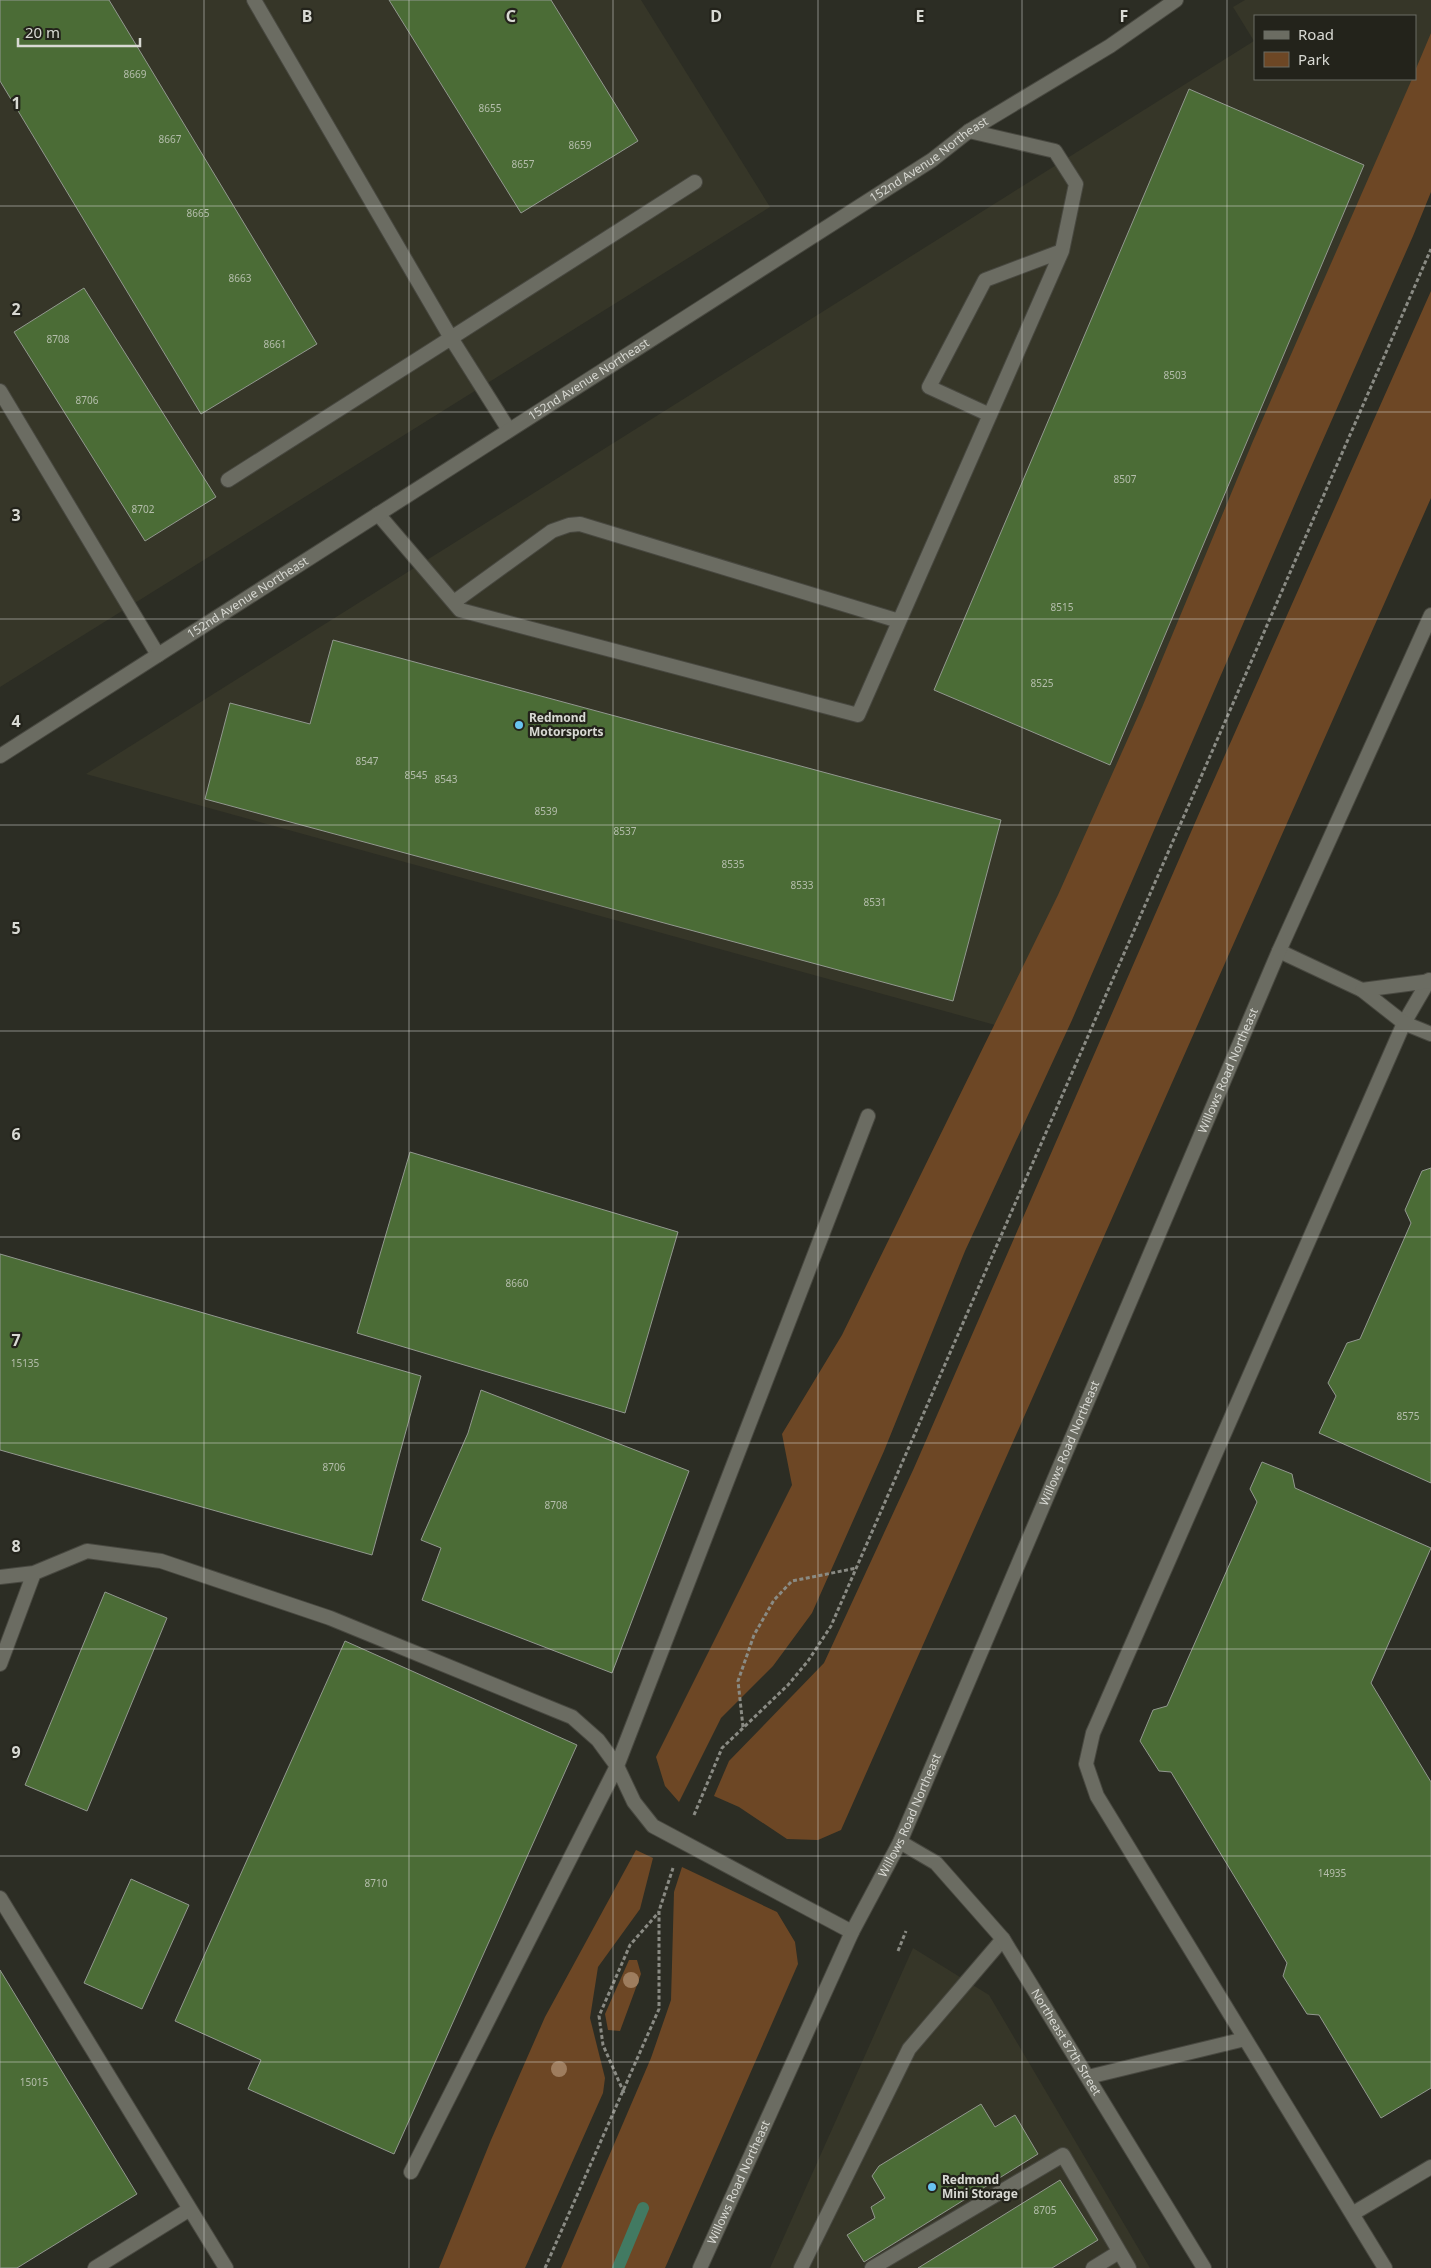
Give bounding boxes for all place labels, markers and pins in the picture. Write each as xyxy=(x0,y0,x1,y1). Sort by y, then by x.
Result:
place label: Redmond Motorsports xyxy=(529,709,604,740)
marker: Redmond Motorsports xyxy=(513,719,525,731)
place label: Redmond Mini Storage xyxy=(942,2171,1018,2202)
marker: Redmond Mini Storage xyxy=(926,2181,938,2193)

